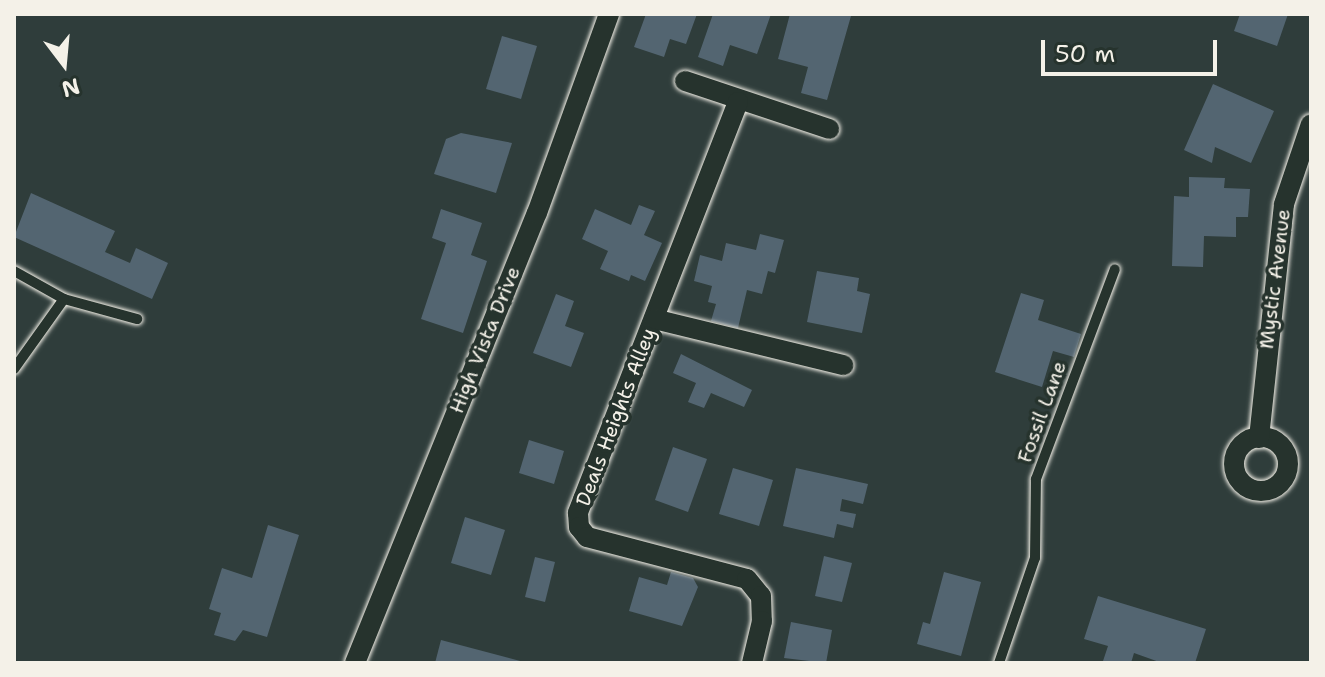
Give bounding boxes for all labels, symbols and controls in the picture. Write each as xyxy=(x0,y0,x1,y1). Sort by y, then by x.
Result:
north arrow xyxy=(24,24,104,104)
scale bar xyxy=(1045,24,1221,74)
text: 50 m xyxy=(1055,38,1115,70)
text: N xyxy=(58,71,83,104)
street label: Mystic Avenue xyxy=(1255,208,1295,350)
street label: High Vista Drive xyxy=(445,263,525,417)
street label: Deals Heights Alley xyxy=(571,325,661,509)
street label: Fossil Lane xyxy=(1013,358,1071,466)

